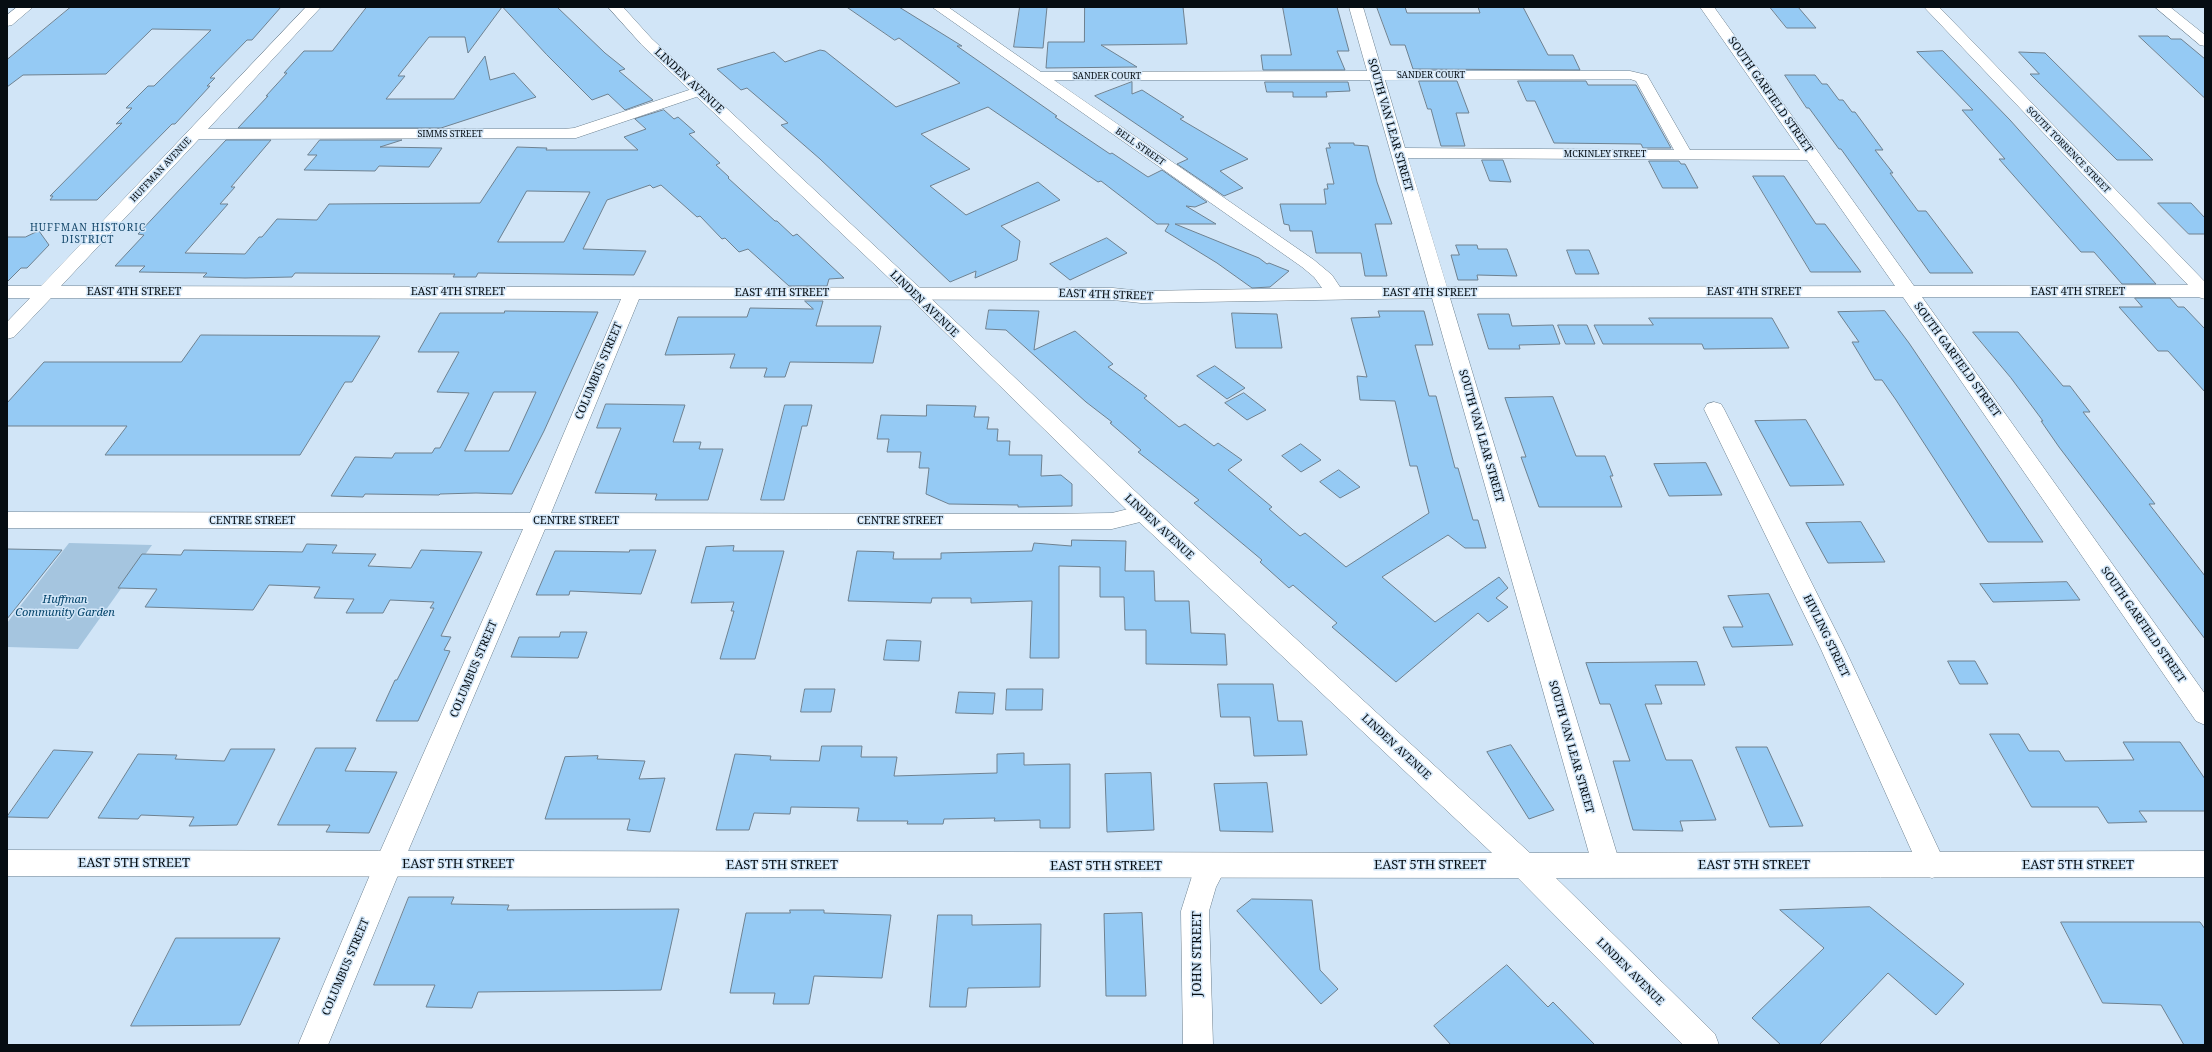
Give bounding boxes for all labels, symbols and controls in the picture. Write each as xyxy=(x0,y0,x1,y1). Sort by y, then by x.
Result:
street label: SOUTH GARFIELD STREET xyxy=(1725,35,1815,155)
street label: LINDEN AVENUE xyxy=(652,46,726,116)
street label: SOUTH VAN LEAR STREET xyxy=(1365,57,1415,193)
street label: SANDER COURT xyxy=(1397,70,1465,80)
street label: SANDER COURT xyxy=(1073,71,1141,81)
street label: SOUTH TORRENCE STREET xyxy=(2024,105,2112,195)
street label: BELL STREET xyxy=(1113,126,1167,168)
street label: SIMMS STREET xyxy=(417,129,483,139)
street label: HUFFMAN AVENUE xyxy=(128,135,194,205)
street label: MCKINLEY STREET xyxy=(1564,149,1646,159)
district label: HUFFMAN HISTORIC DISTRICT xyxy=(30,222,146,246)
street label: LINDEN AVENUE xyxy=(887,268,961,340)
street label: EAST 4TH STREET xyxy=(87,285,181,299)
street label: EAST 4TH STREET xyxy=(411,285,505,299)
street label: EAST 4TH STREET xyxy=(1707,285,1801,299)
street label: EAST 4TH STREET xyxy=(2031,285,2125,299)
street label: EAST 4TH STREET xyxy=(735,286,829,300)
street label: EAST 4TH STREET xyxy=(1383,286,1477,300)
street label: EAST 4TH STREET xyxy=(1058,287,1154,303)
street label: SOUTH GARFIELD STREET xyxy=(1911,300,2003,420)
street label: COLUMBUS STREET xyxy=(573,321,625,421)
street label: SOUTH VAN LEAR STREET xyxy=(1456,368,1506,504)
street label: LINDEN AVENUE xyxy=(1122,492,1196,562)
street label: CENTRE STREET xyxy=(209,514,295,528)
street label: CENTRE STREET xyxy=(533,514,619,528)
street label: CENTRE STREET xyxy=(857,514,943,528)
street label: SOUTH GARFIELD STREET xyxy=(2098,565,2188,685)
park label: Huffman Community Garden xyxy=(15,593,115,619)
street label: HIVLING STREET xyxy=(1800,593,1852,679)
street label: COLUMBUS STREET xyxy=(448,619,500,719)
street label: SOUTH VAN LEAR STREET xyxy=(1546,679,1596,815)
street label: LINDEN AVENUE xyxy=(1359,712,1433,782)
street label: EAST 5TH STREET xyxy=(78,855,190,871)
street label: EAST 5TH STREET xyxy=(402,856,514,872)
street label: EAST 5TH STREET xyxy=(726,857,838,873)
street label: EAST 5TH STREET xyxy=(1374,857,1486,873)
street label: EAST 5TH STREET xyxy=(1698,857,1810,873)
street label: EAST 5TH STREET xyxy=(2022,857,2134,873)
street label: EAST 5TH STREET xyxy=(1050,858,1162,874)
street label: JOHN STREET xyxy=(1189,911,1205,997)
street label: COLUMBUS STREET xyxy=(320,917,372,1017)
street label: LINDEN AVENUE xyxy=(1594,936,1666,1008)

